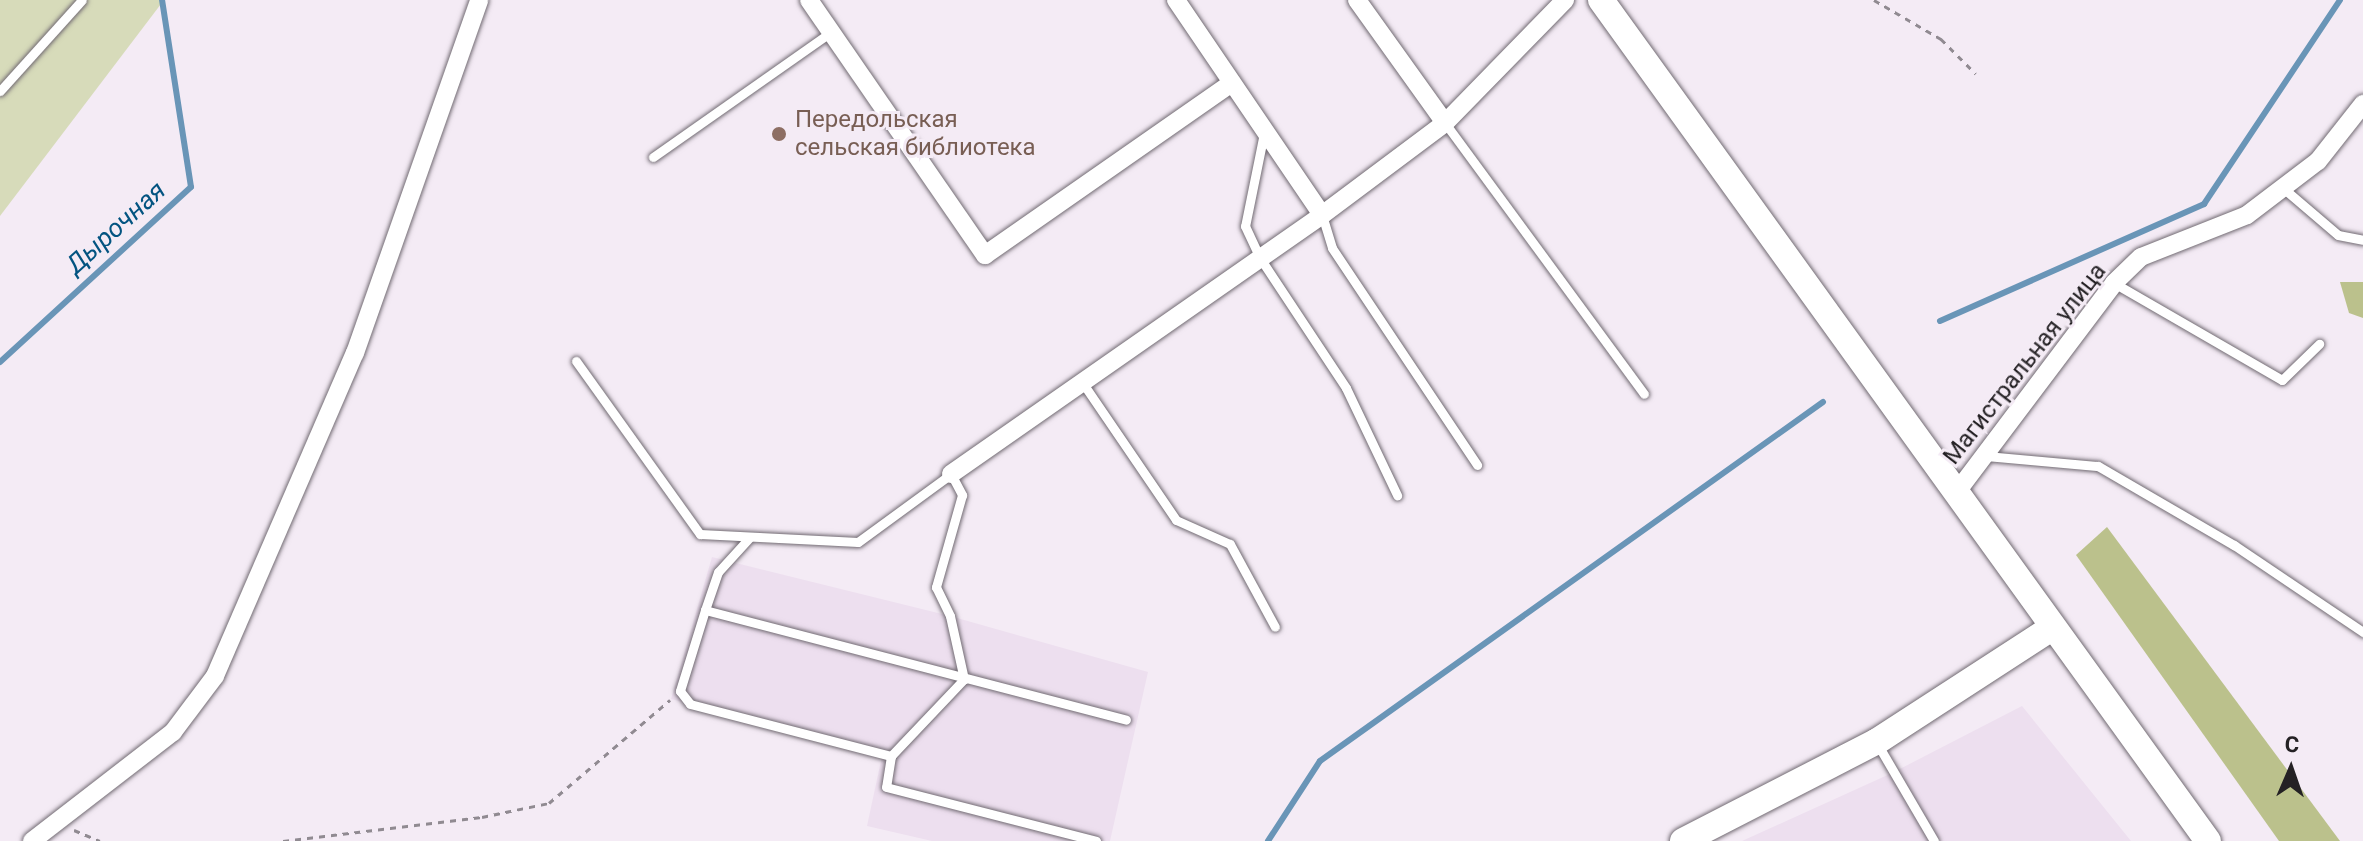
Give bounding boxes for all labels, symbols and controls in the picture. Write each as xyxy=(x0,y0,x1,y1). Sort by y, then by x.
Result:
place label: Передольская сельская библиотека xyxy=(795,106,1036,162)
marker: Передольская сельская библиотека xyxy=(770,125,788,143)
water label: Дырочная xyxy=(60,175,172,281)
street label: Магистральная улица xyxy=(1938,258,2112,470)
north arrow xyxy=(2251,729,2331,809)
text: С xyxy=(2284,732,2299,757)

